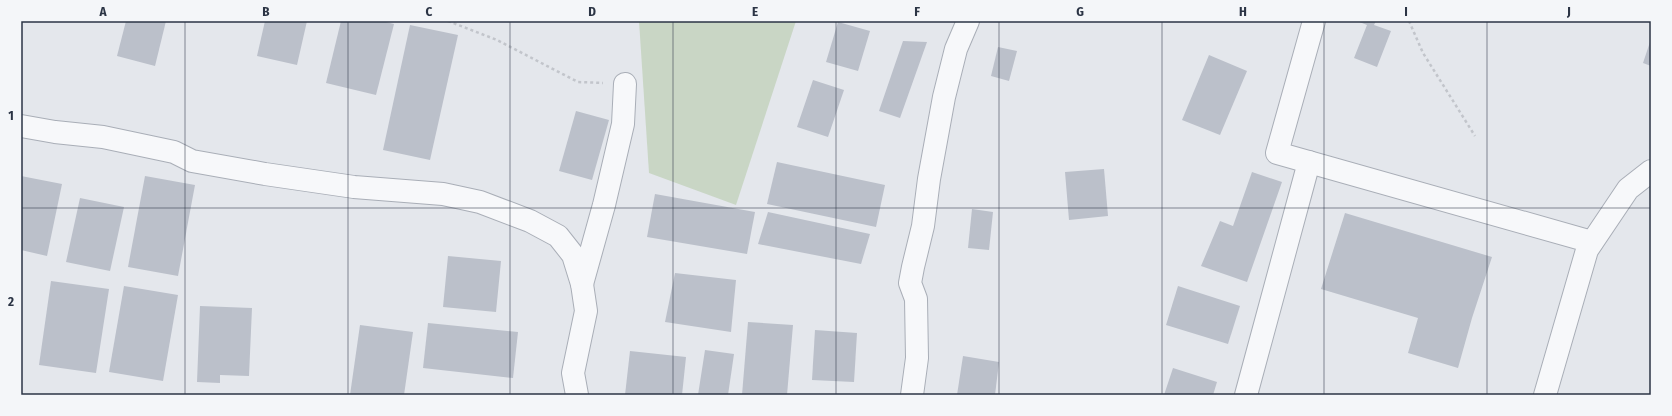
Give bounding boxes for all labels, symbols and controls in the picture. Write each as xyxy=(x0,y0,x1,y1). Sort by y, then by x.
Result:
text: A xyxy=(98,4,107,19)
text: B xyxy=(262,4,270,19)
text: C xyxy=(426,4,433,19)
text: D xyxy=(588,4,596,19)
text: E xyxy=(752,4,758,19)
text: F xyxy=(914,4,920,19)
text: G xyxy=(1076,4,1084,19)
text: H xyxy=(1239,4,1247,19)
text: I xyxy=(1404,4,1408,19)
text: J xyxy=(1566,4,1571,19)
text: 1 xyxy=(8,108,14,123)
text: 2 xyxy=(7,294,14,309)

